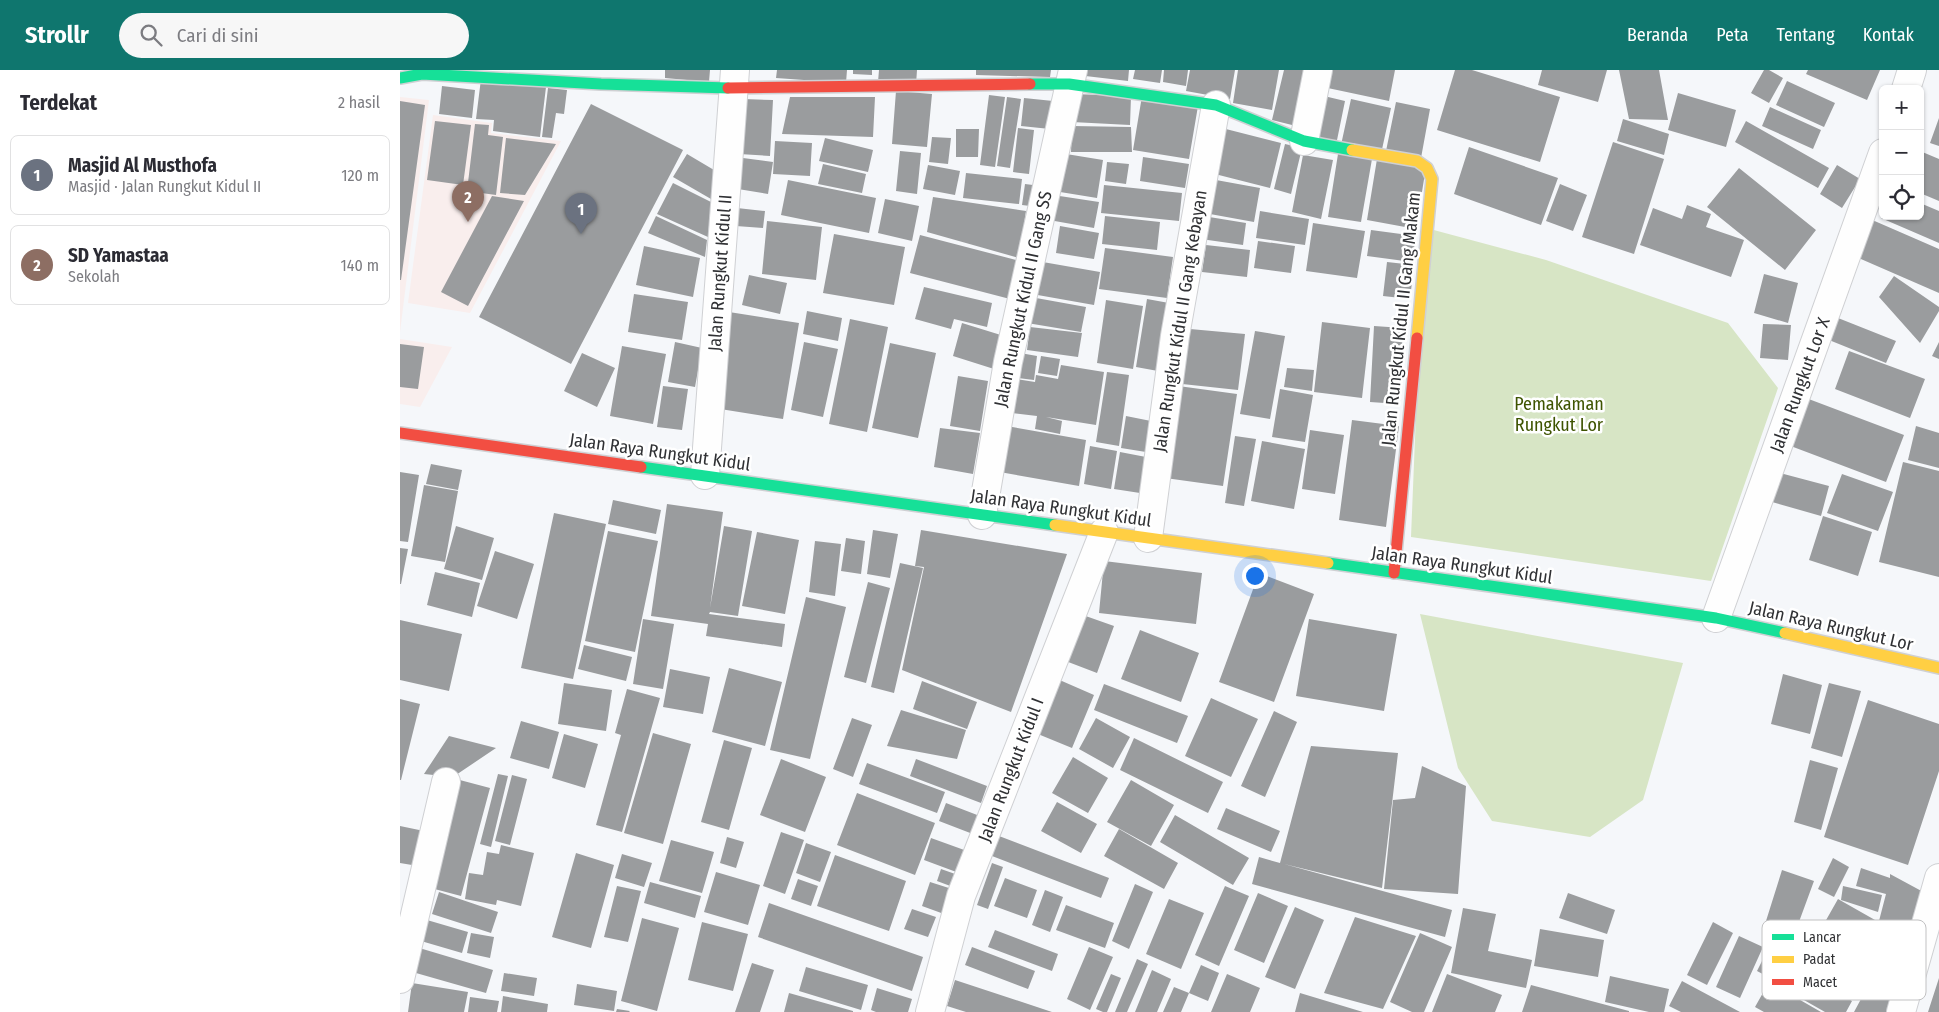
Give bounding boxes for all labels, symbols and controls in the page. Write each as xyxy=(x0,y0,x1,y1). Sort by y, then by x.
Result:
search box xyxy=(119,13,469,58)
text: Strollr xyxy=(25,21,89,49)
icon: search xyxy=(137,21,165,49)
text: Cari di sini xyxy=(177,24,259,47)
text: Beranda xyxy=(1627,24,1688,46)
text: Peta xyxy=(1716,24,1749,46)
text: Tentang xyxy=(1777,24,1835,46)
text: Kontak xyxy=(1863,24,1914,46)
map controls xyxy=(1879,85,1924,220)
button: + xyxy=(1879,85,1924,130)
text: Terdekat xyxy=(20,90,97,116)
text: 2 hasil xyxy=(338,93,380,112)
button: − xyxy=(1879,130,1924,175)
text: Masjid Al Musthofa xyxy=(68,154,217,177)
text: 1 xyxy=(34,166,40,185)
text: 120 m xyxy=(341,166,379,185)
button: locate xyxy=(1879,175,1924,220)
text: Masjid · Jalan Rungkut Kidul II xyxy=(68,177,261,196)
pin: 2 xyxy=(452,181,484,222)
street label: Jalan Rungkut Kidul II Gang Kebayan xyxy=(1148,188,1212,454)
street label: Jalan Rungkut Kidul II Gang SS xyxy=(989,189,1057,409)
street label: Jalan Rungkut Kidul II Gang Makam xyxy=(1377,191,1425,447)
pin: 1 xyxy=(565,193,597,234)
street label: Jalan Rungkut Kidul II xyxy=(704,194,736,352)
text: SD Yamastaa xyxy=(68,244,169,267)
text: 2 xyxy=(33,256,41,275)
text: 140 m xyxy=(341,256,379,275)
text: Sekolah xyxy=(68,267,120,286)
street label: Jalan Rungkut Lor X xyxy=(1765,314,1835,456)
park label: Pemakaman Rungkut Lor xyxy=(1514,393,1604,436)
street label: Jalan Raya Rungkut Kidul xyxy=(568,428,752,476)
street label: Jalan Raya Rungkut Kidul xyxy=(969,484,1153,532)
street label: Jalan Raya Rungkut Kidul xyxy=(1370,541,1554,589)
your location xyxy=(1242,563,1268,589)
street label: Jalan Raya Rungkut Lor xyxy=(1747,596,1916,656)
street label: Jalan Rungkut Kidul I xyxy=(973,695,1049,845)
legend xyxy=(1762,920,1926,1000)
text: Lancar xyxy=(1803,929,1841,946)
text: Padat xyxy=(1803,951,1836,968)
text: Macet xyxy=(1803,974,1837,991)

